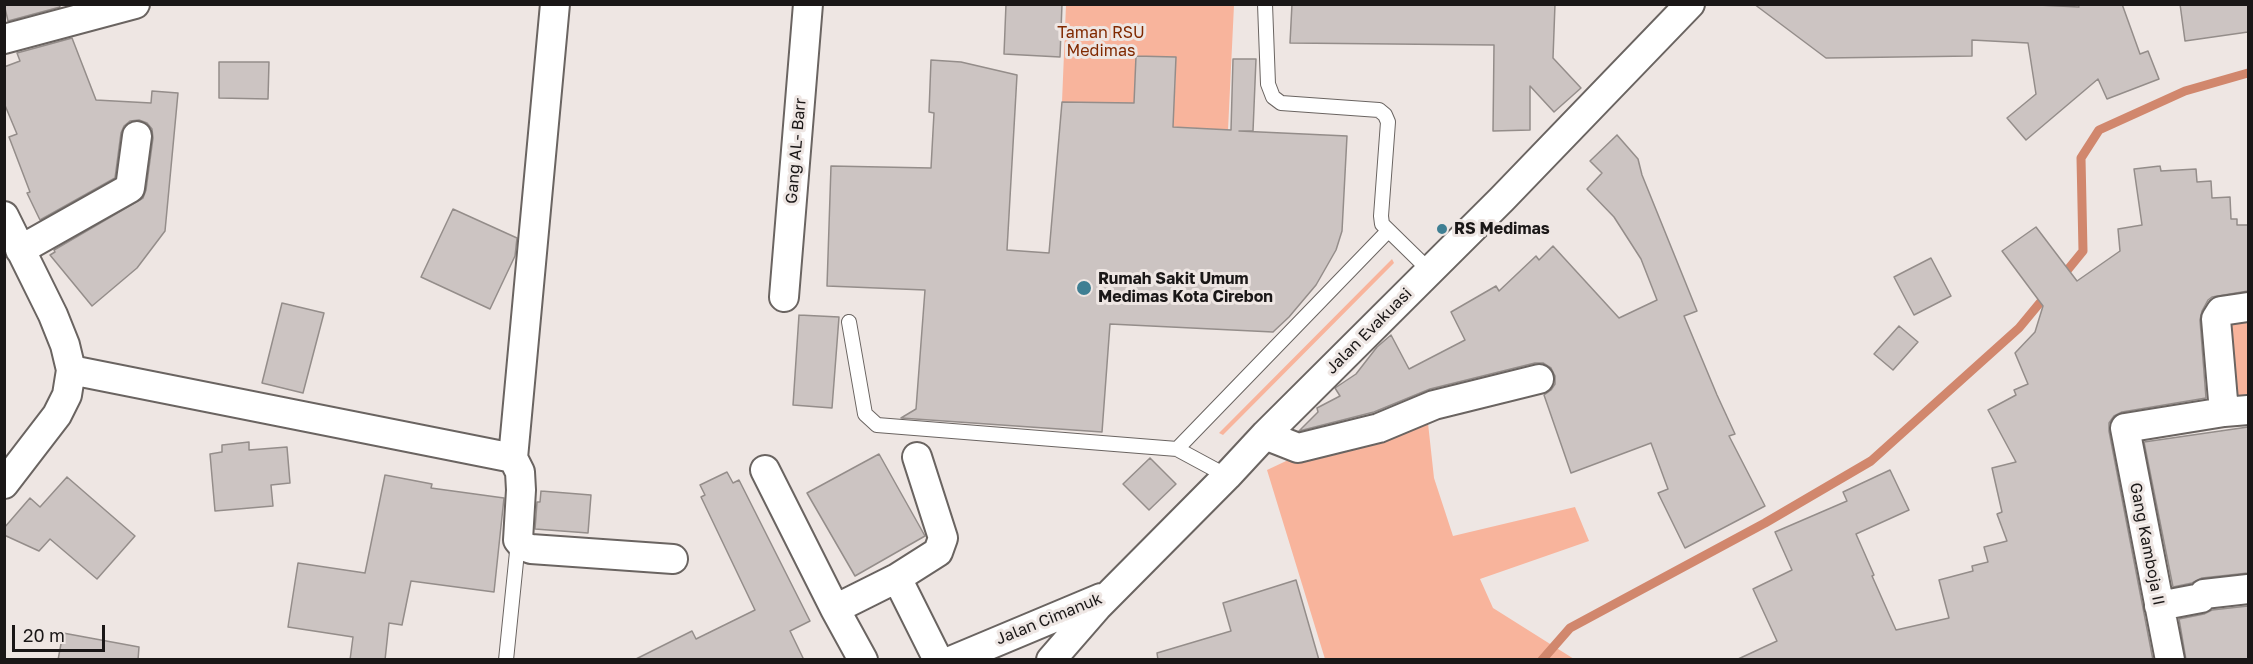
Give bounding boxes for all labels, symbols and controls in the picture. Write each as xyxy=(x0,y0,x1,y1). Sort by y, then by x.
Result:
park label: Taman RSU Medimas xyxy=(1057,23,1145,61)
street label: Gang AL- Barr xyxy=(782,97,810,205)
place label: RS Medimas xyxy=(1454,219,1550,239)
marker: RS Medimas xyxy=(1435,222,1449,236)
place label: Rumah Sakit Umum Medimas Kota Cirebon xyxy=(1098,269,1273,307)
marker: Rumah Sakit Umum Medimas Kota Cirebon xyxy=(1075,279,1093,297)
street label: Jalan Evakuasi xyxy=(1322,284,1416,378)
street label: Gang Kamboja II xyxy=(2126,481,2168,607)
street label: Jalan Cimanuk xyxy=(993,589,1105,649)
scale bar xyxy=(15,613,108,651)
text: 20 m xyxy=(23,624,65,646)

